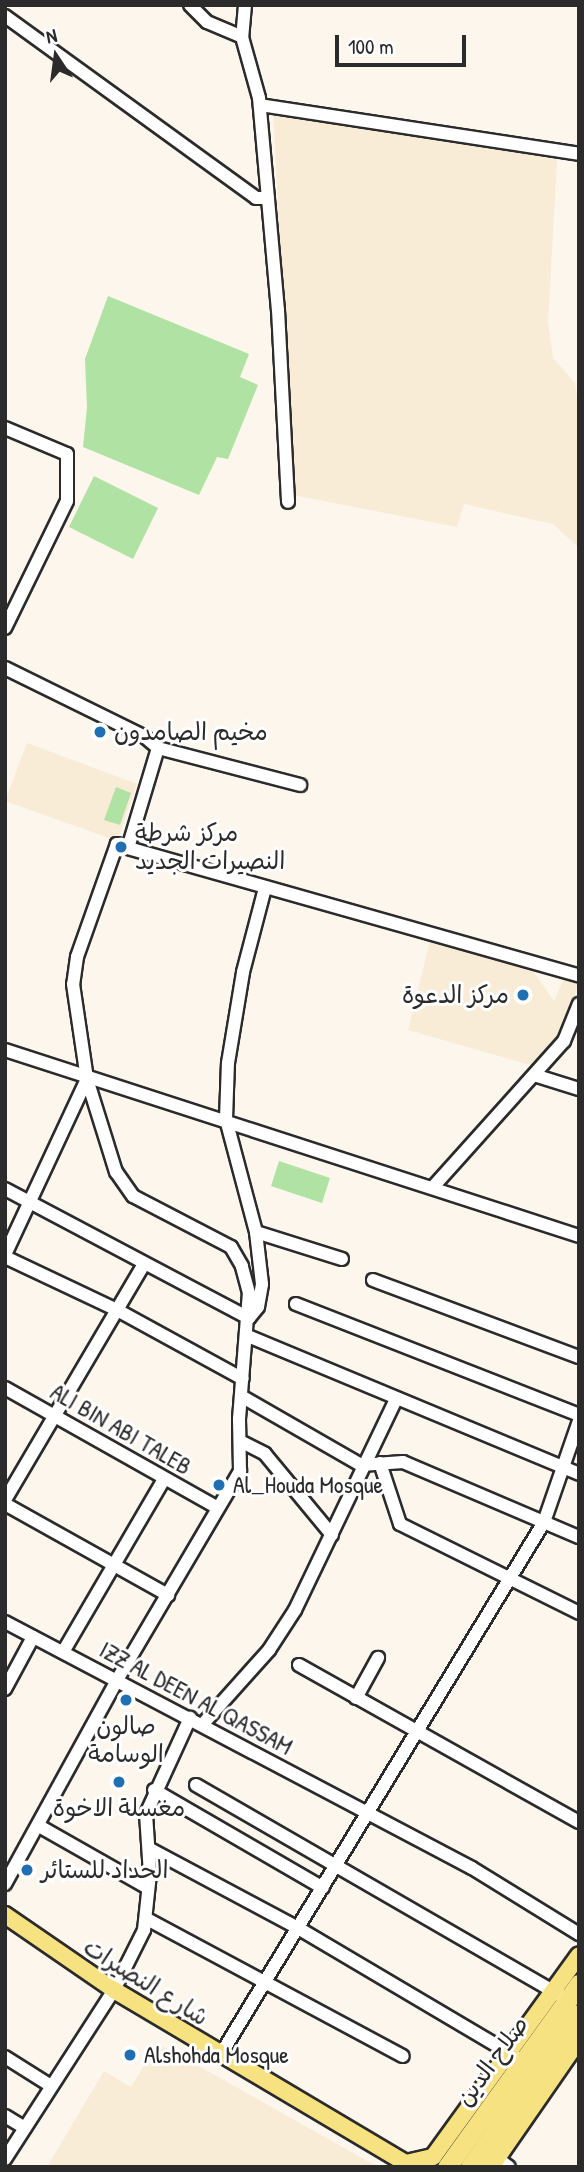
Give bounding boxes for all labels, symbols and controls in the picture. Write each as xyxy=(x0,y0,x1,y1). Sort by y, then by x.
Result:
north arrow xyxy=(21,21,91,91)
scale bar xyxy=(339,21,470,65)
text: N xyxy=(43,22,59,49)
text: 100 m xyxy=(348,32,394,61)
place label: مخيم الصامدون xyxy=(114,718,268,746)
marker: مخيم الصامدون xyxy=(92,724,108,740)
place label: مركز شرطة النصيرات الجديد xyxy=(135,819,285,875)
marker: مركز شرطة النصيرات الجديد xyxy=(113,839,129,855)
place label: مركز الدعوة xyxy=(402,981,509,1009)
marker: مركز الدعوة xyxy=(515,987,531,1003)
street label: ALI BIN ABI TALEB xyxy=(46,1377,196,1481)
place label: Al_Houda Mosque xyxy=(233,1471,383,1499)
marker: Al_Houda Mosque xyxy=(211,1477,227,1493)
street label: IZZ AL DEEN AL QASSAM xyxy=(95,1635,297,1761)
marker: صالون الوسامة xyxy=(118,1692,134,1708)
place label: صالون الوسامة xyxy=(88,1712,164,1768)
marker: مغسلة الاخوة xyxy=(111,1774,127,1790)
place label: مغسلة الاخوة xyxy=(53,1794,185,1822)
place label: الحداد للستائر xyxy=(41,1856,168,1884)
marker: الحداد للستائر xyxy=(19,1862,35,1878)
street label: شارع النصيرات xyxy=(78,1932,214,2032)
street label: صلاح الدين xyxy=(450,2010,534,2112)
place label: Alshohda Mosque xyxy=(144,2041,289,2069)
marker: Alshohda Mosque xyxy=(122,2047,138,2063)

